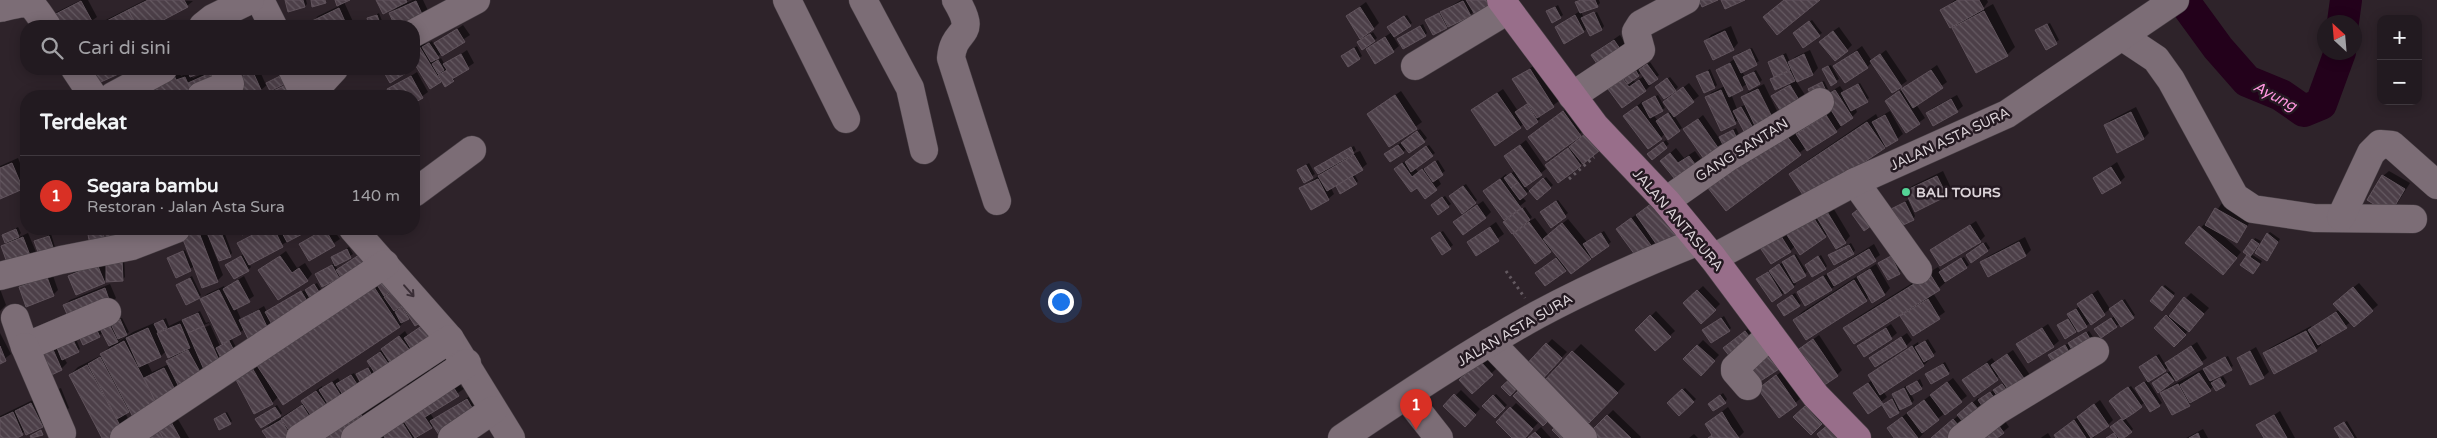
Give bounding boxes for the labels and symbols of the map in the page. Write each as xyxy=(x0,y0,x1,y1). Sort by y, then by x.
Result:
north arrow xyxy=(2317,15,2362,60)
water label: Ayung xyxy=(2250,77,2301,116)
street label: JALAN ASTA SURA xyxy=(1887,104,2013,174)
street label: GANG SANTAN xyxy=(1692,115,1792,185)
street label: JALAN ANTASURA xyxy=(1629,166,1727,274)
place label: BALI TOURS xyxy=(1916,184,2001,201)
marker: BALI TOURS xyxy=(1900,186,1912,198)
one-way arrow xyxy=(403,285,414,298)
your location xyxy=(1048,289,1074,315)
street label: JALAN ASTA SURA xyxy=(1454,290,1576,370)
pin: 1 xyxy=(1400,389,1432,430)

